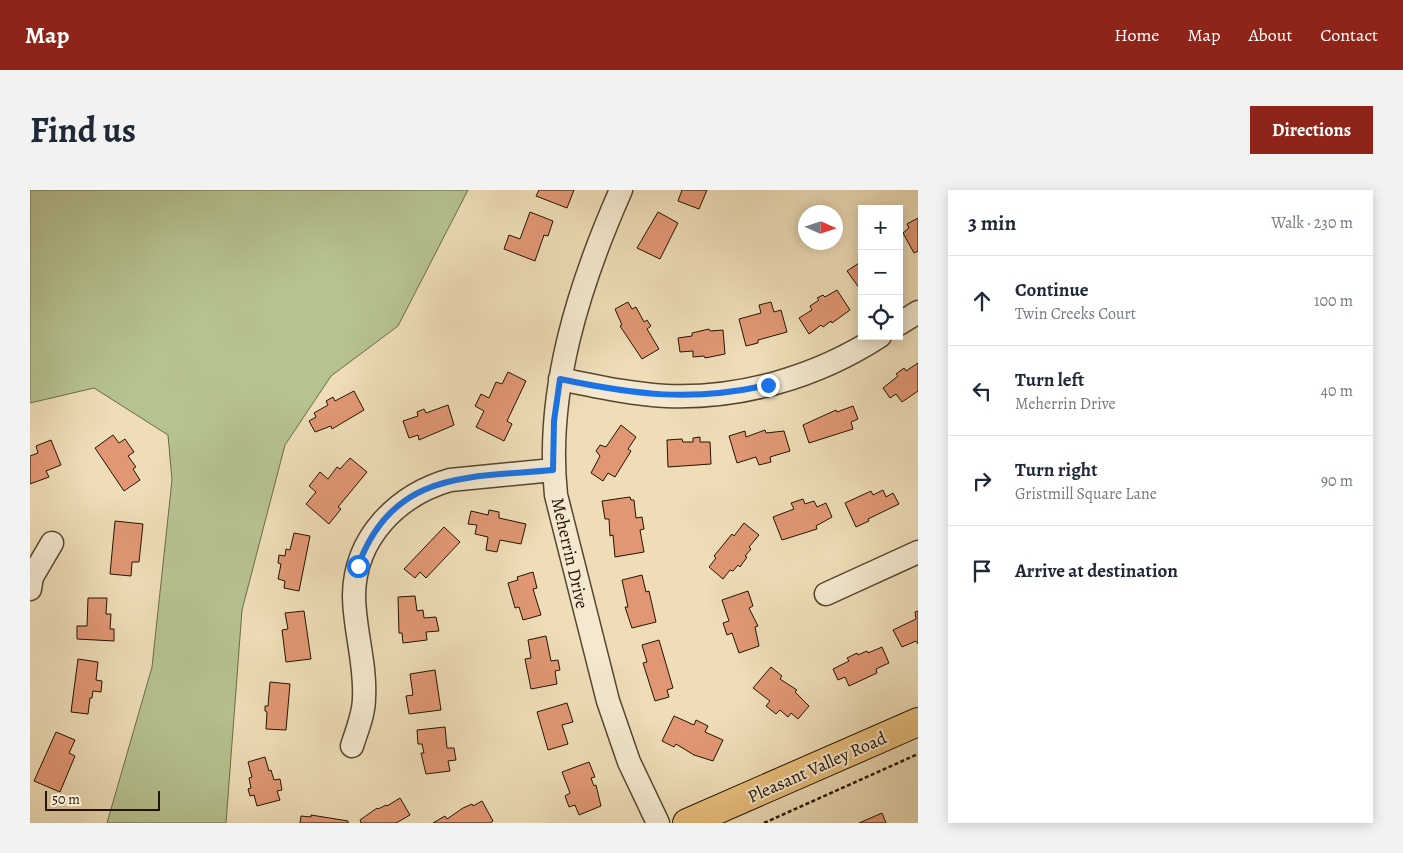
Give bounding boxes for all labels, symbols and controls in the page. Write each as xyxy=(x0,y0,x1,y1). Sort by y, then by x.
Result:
text: Map xyxy=(25,19,69,51)
text: Home xyxy=(1114,23,1159,47)
text: Map xyxy=(1187,23,1220,47)
text: About xyxy=(1248,23,1292,47)
text: Contact xyxy=(1320,23,1378,47)
text: Find us xyxy=(30,106,136,154)
button: Directions xyxy=(1250,106,1373,154)
north arrow xyxy=(798,205,843,250)
map controls xyxy=(858,205,903,340)
button: + xyxy=(858,205,903,250)
text: 3 min xyxy=(968,209,1016,237)
text: Walk · 230 m xyxy=(1271,212,1353,234)
button: − xyxy=(858,250,903,295)
text: Continue xyxy=(1015,277,1089,303)
icon: ahead xyxy=(968,287,996,315)
text: 100 m xyxy=(1314,290,1353,312)
button: locate xyxy=(858,295,903,340)
text: Twin Creeks Court xyxy=(1015,303,1136,325)
text: Turn left xyxy=(1015,367,1084,393)
route end xyxy=(757,374,780,397)
icon: left xyxy=(968,377,996,405)
text: 40 m xyxy=(1321,380,1353,402)
text: Meherrin Drive xyxy=(1015,393,1116,415)
text: Turn right xyxy=(1015,457,1097,483)
icon: right xyxy=(968,467,996,495)
text: 90 m xyxy=(1321,470,1353,492)
text: Gristmill Square Lane xyxy=(1015,483,1157,505)
street label: Meherrin Drive xyxy=(546,495,594,611)
route start xyxy=(347,555,370,578)
icon: arrive xyxy=(968,557,996,585)
text: Arrive at destination xyxy=(1015,558,1178,584)
street label: Pleasant Valley Road xyxy=(744,725,891,808)
scale bar xyxy=(45,788,160,811)
text: 50 m xyxy=(52,790,80,809)

